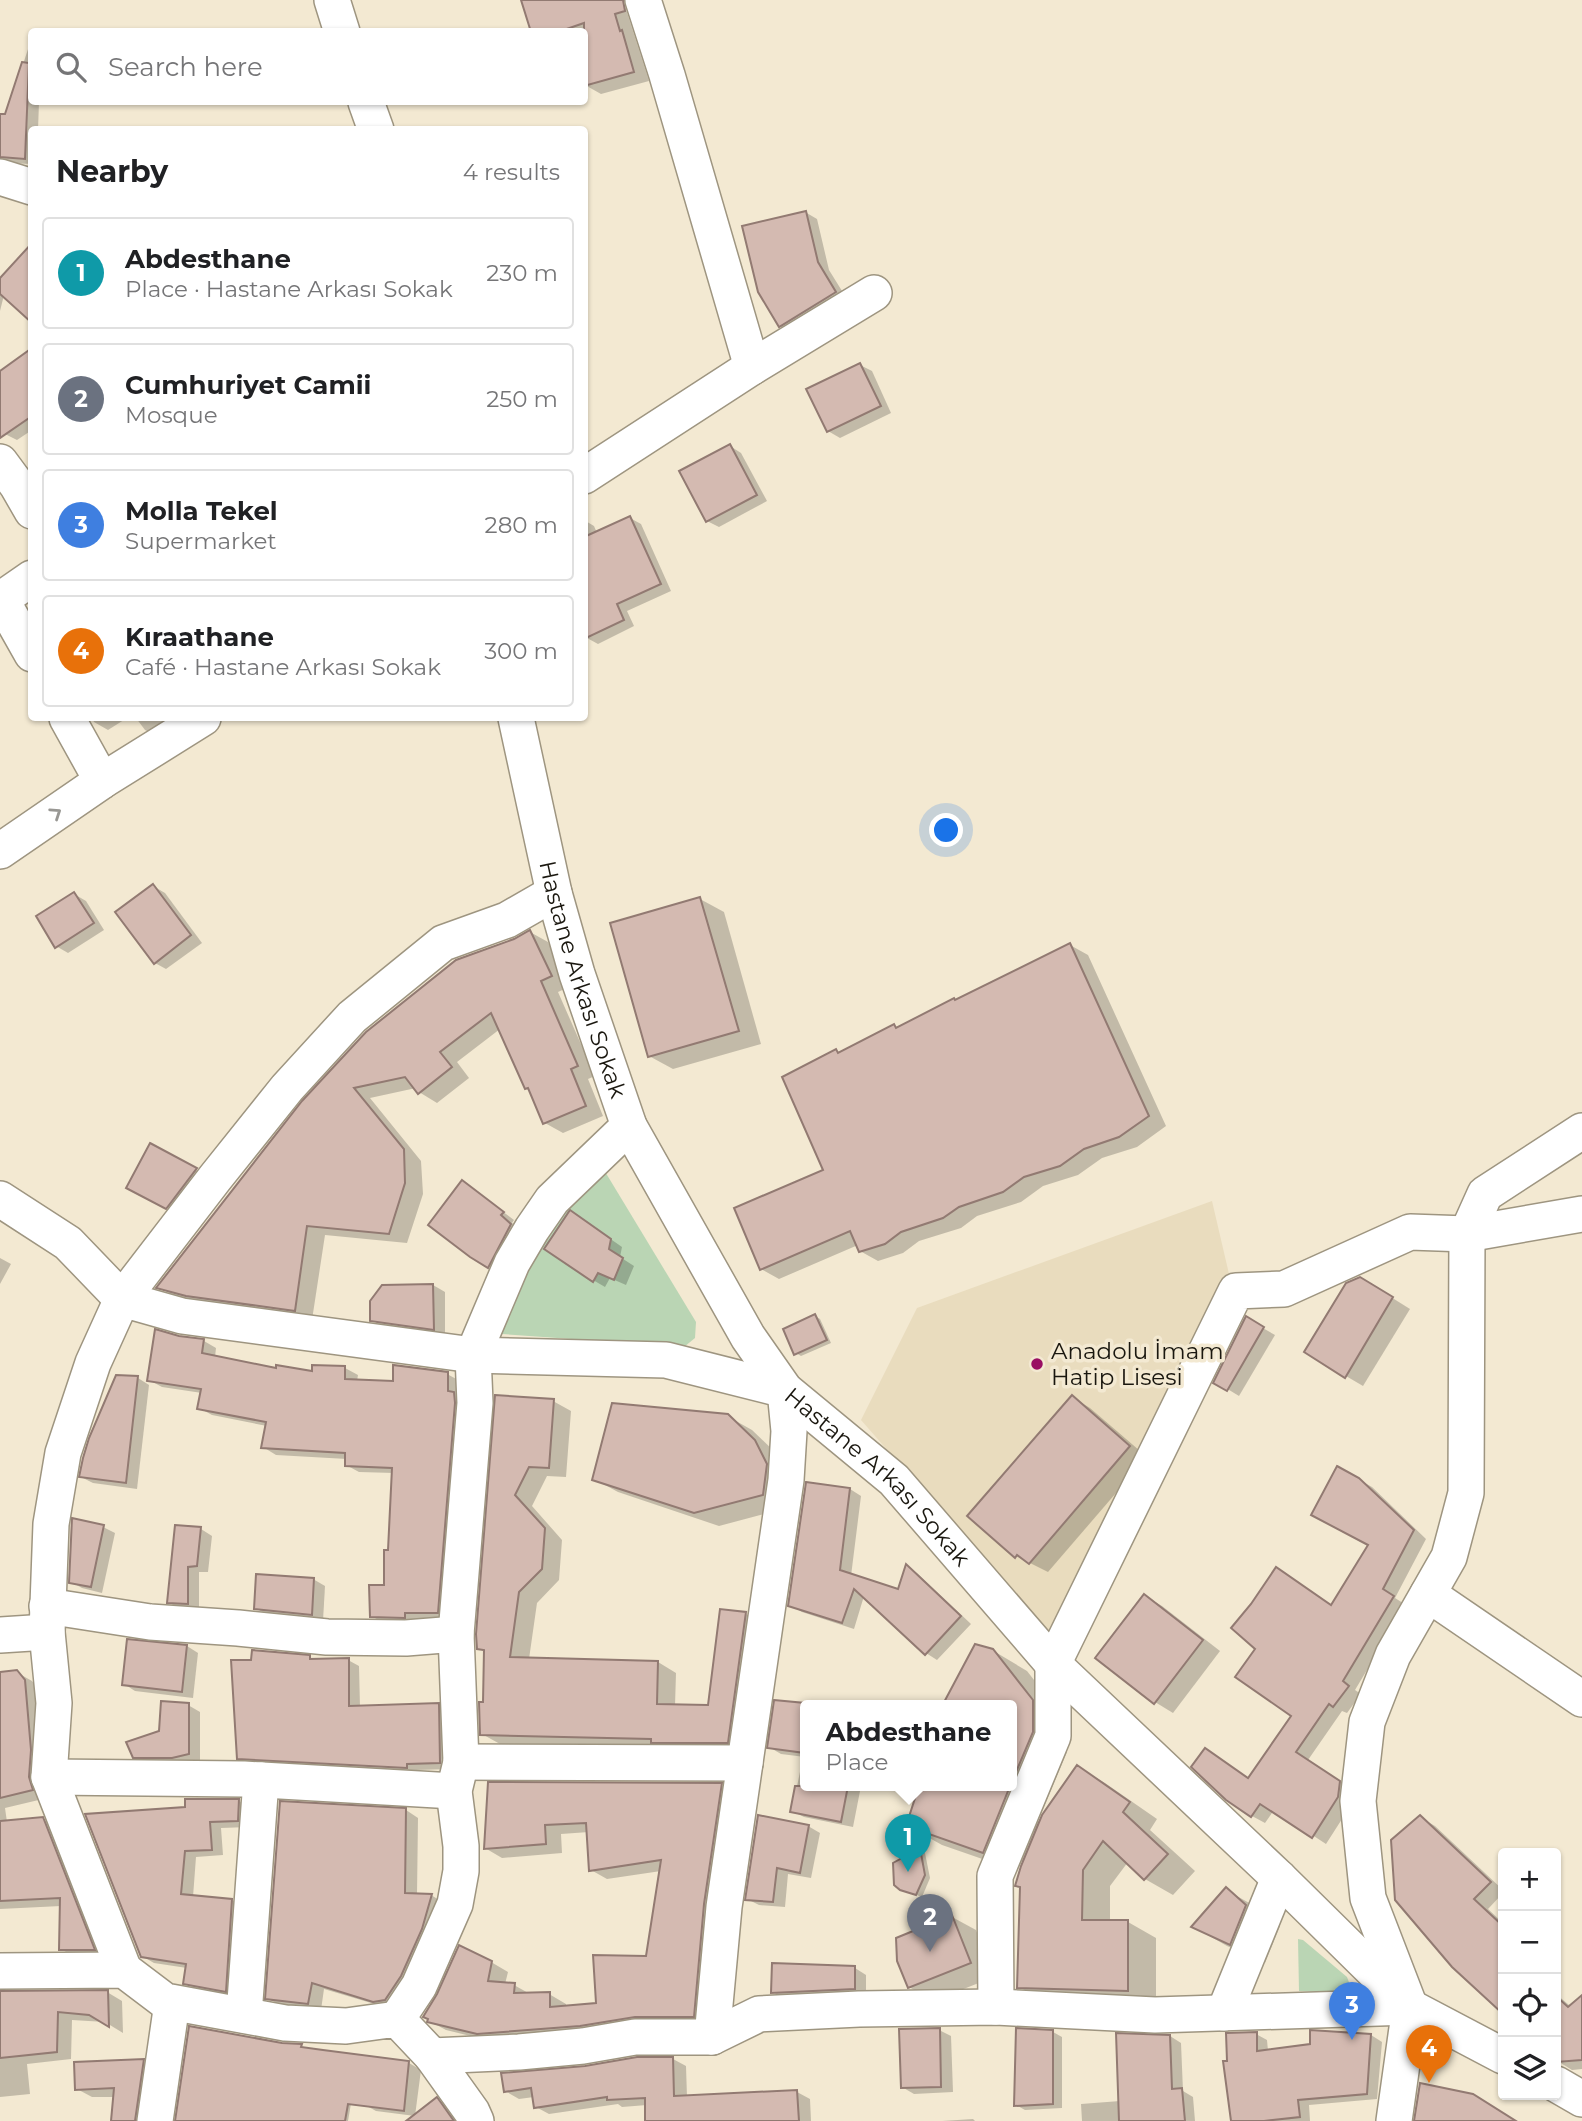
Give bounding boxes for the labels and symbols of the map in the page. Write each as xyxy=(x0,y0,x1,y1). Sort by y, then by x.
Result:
one-way arrow xyxy=(49,808,62,821)
your location xyxy=(929,813,963,847)
street label: Hastane Arkası Sokak xyxy=(533,858,632,1102)
place label: Anadolu İmam Hatip Lisesi xyxy=(1051,1337,1224,1391)
marker: Anadolu İmam Hatip Lisesi xyxy=(1029,1356,1045,1372)
street label: Hastane Arkası Sokak xyxy=(779,1382,976,1572)
pin: 1 xyxy=(885,1814,931,1872)
pin: 2 xyxy=(907,1894,953,1952)
pin: 3 xyxy=(1329,1982,1375,2040)
pin: 4 xyxy=(1406,2025,1452,2083)

